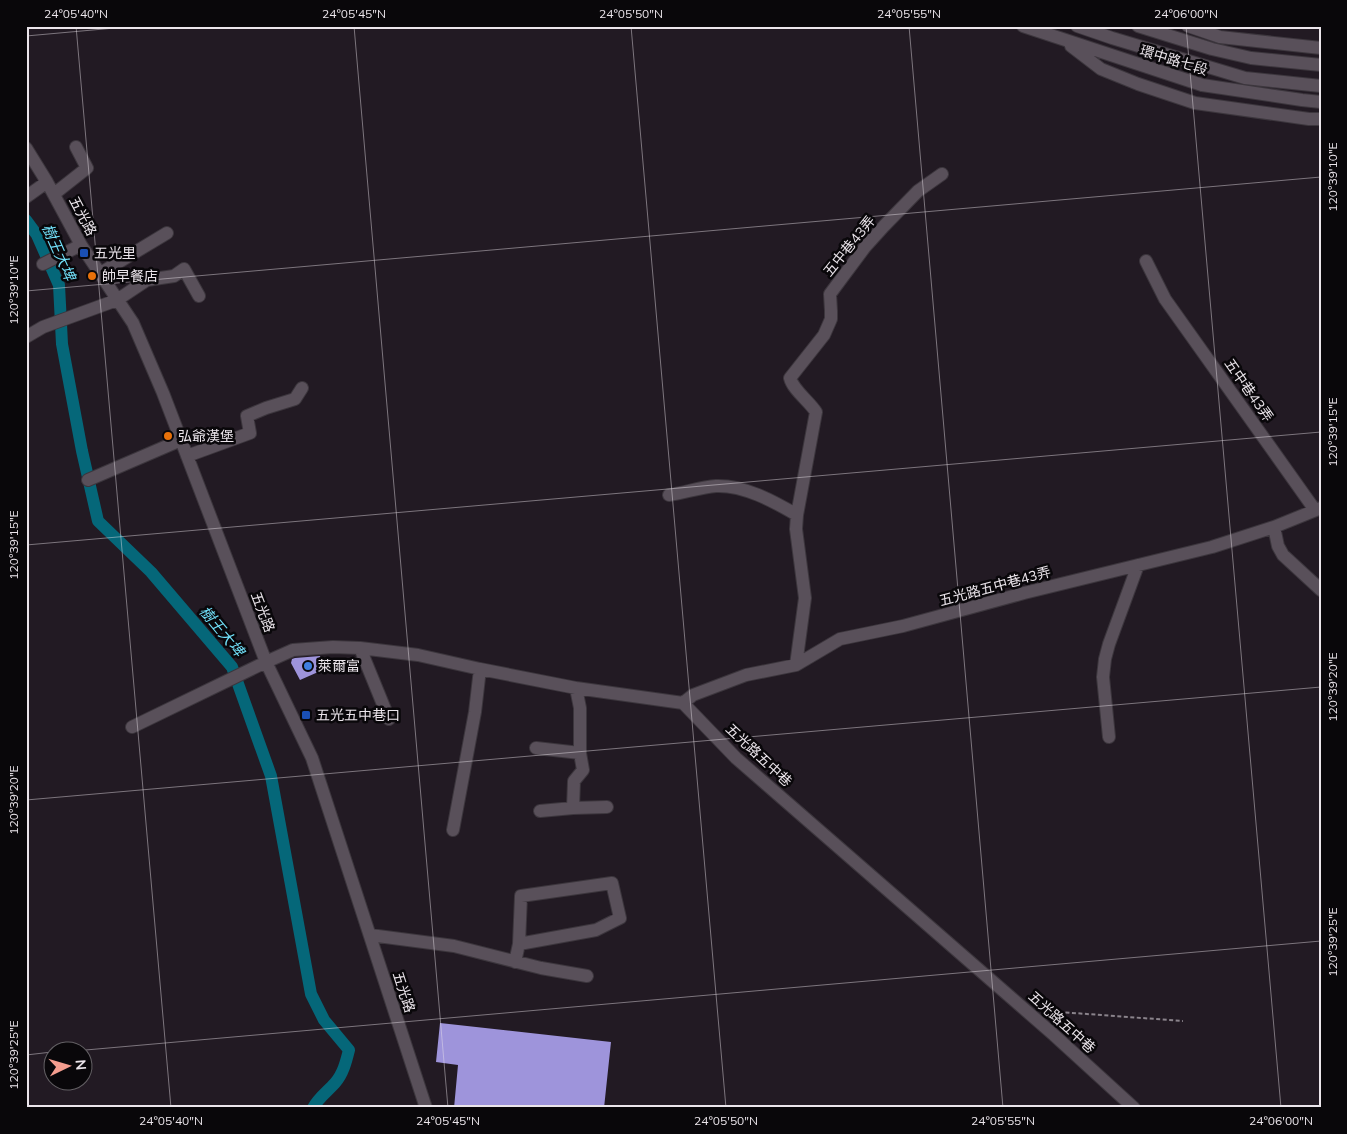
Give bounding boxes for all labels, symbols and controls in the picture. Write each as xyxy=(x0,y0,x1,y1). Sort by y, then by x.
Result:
text: 24°05'40"N xyxy=(44,6,108,21)
text: 24°05'45"N xyxy=(322,6,386,21)
text: 24°05'50"N xyxy=(599,6,663,21)
text: 24°05'55"N xyxy=(877,6,941,21)
text: 24°06'00"N xyxy=(1154,6,1218,21)
street label: 環中路七段 xyxy=(1138,41,1210,79)
text: 120°39'10"E xyxy=(1325,142,1340,212)
street label: 五光路 xyxy=(65,193,101,239)
street label: 五中巷43弄 xyxy=(819,212,879,280)
water label: 樹王大埤 xyxy=(38,221,81,285)
place label: 五光里 xyxy=(94,244,136,262)
marker: 五光里 xyxy=(78,247,90,259)
text: 120°39'10"E xyxy=(6,255,21,325)
place label: 帥早餐店 xyxy=(102,267,158,285)
marker: 帥早餐店 xyxy=(86,270,98,282)
street label: 五中巷43弄 xyxy=(1221,355,1277,425)
text: 120°39'15"E xyxy=(1325,397,1340,467)
place label: 弘爺漢堡 xyxy=(178,427,234,445)
marker: 弘爺漢堡 xyxy=(162,430,174,442)
text: 120°39'15"E xyxy=(6,510,21,580)
street label: 五光路五中巷43弄 xyxy=(937,562,1053,610)
street label: 五光路 xyxy=(247,589,279,635)
water label: 樹王大埤 xyxy=(195,602,250,662)
text: 120°39'20"E xyxy=(1325,652,1340,722)
place label: 萊爾富 xyxy=(318,657,360,675)
marker: 萊爾富 xyxy=(302,660,314,672)
place label: 五光五中巷口 xyxy=(316,706,400,724)
marker: 五光五中巷口 xyxy=(300,709,312,721)
street label: 五光路五中巷 xyxy=(722,720,796,790)
text: 120°39'20"E xyxy=(6,765,21,835)
text: 120°39'25"E xyxy=(1325,907,1340,977)
street label: 五光路 xyxy=(389,969,419,1015)
street label: 五光路五中巷 xyxy=(1025,987,1099,1057)
text: 120°39'25"E xyxy=(6,1020,21,1090)
north arrow xyxy=(42,1042,92,1092)
text: N xyxy=(72,1059,90,1071)
text: 24°05'40"N xyxy=(139,1113,203,1128)
text: 24°05'45"N xyxy=(416,1113,480,1128)
text: 24°05'50"N xyxy=(694,1113,758,1128)
text: 24°05'55"N xyxy=(971,1113,1035,1128)
text: 24°06'00"N xyxy=(1249,1113,1313,1128)

